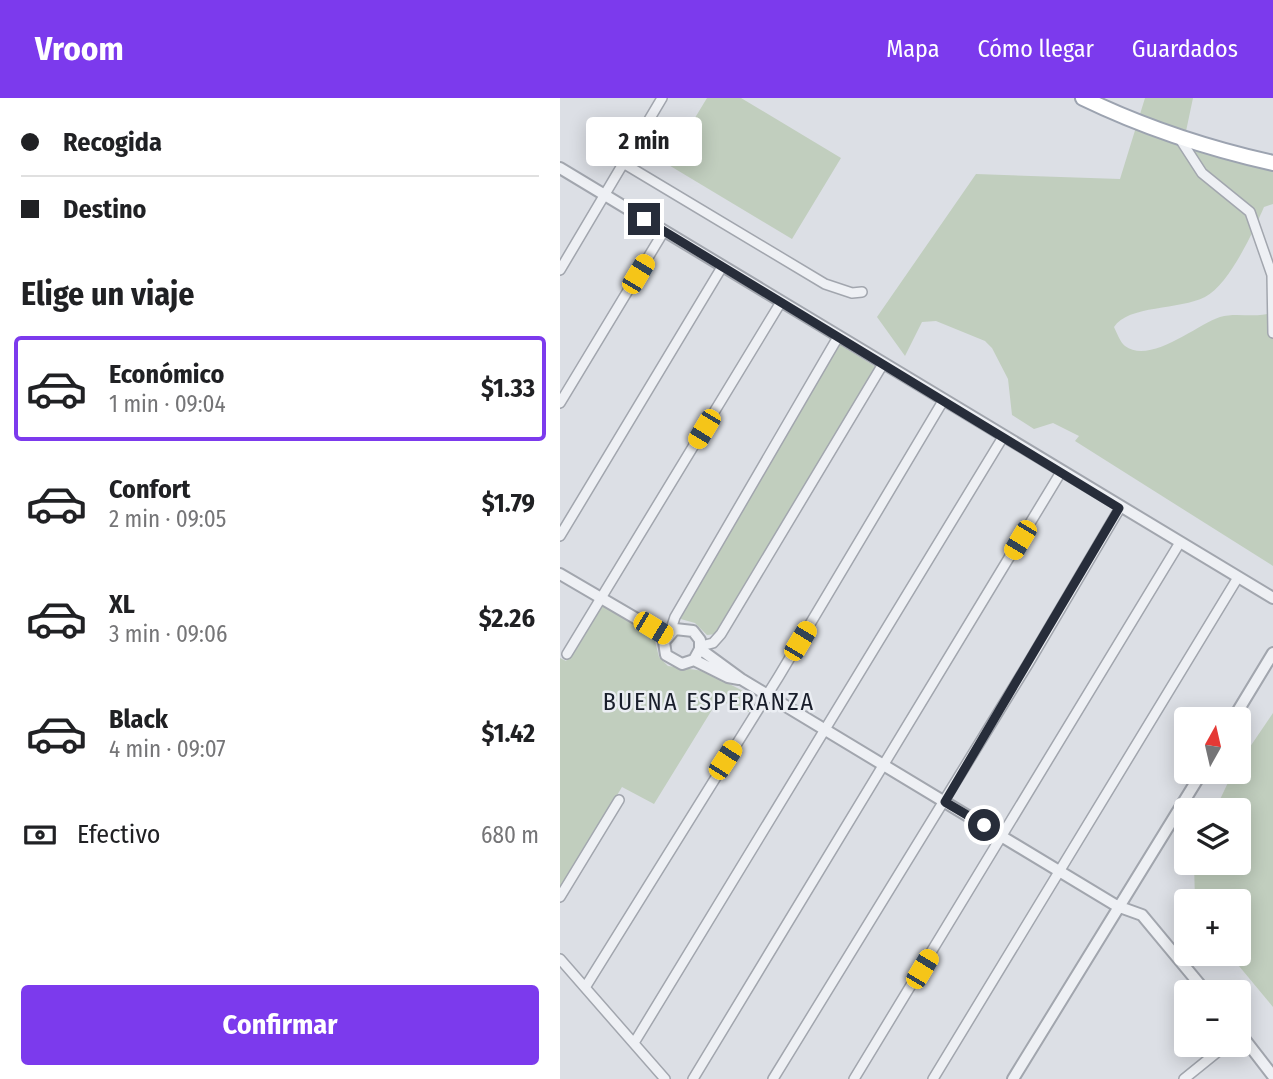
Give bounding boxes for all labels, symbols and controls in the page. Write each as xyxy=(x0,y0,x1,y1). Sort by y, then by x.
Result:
text: Vroom xyxy=(35,29,124,69)
text: Mapa xyxy=(886,35,939,63)
text: Cómo llegar xyxy=(977,35,1094,63)
text: Guardados xyxy=(1132,35,1238,63)
callout: 2 min xyxy=(586,117,702,166)
text: Recogida xyxy=(63,127,162,158)
text: 2 min xyxy=(619,127,670,155)
text: Destino xyxy=(63,194,146,225)
route end xyxy=(628,203,660,235)
car xyxy=(619,251,658,297)
text: Elige un viaje xyxy=(21,275,194,313)
icon: car xyxy=(25,357,88,420)
text: Económico xyxy=(109,359,224,390)
text: $1.33 xyxy=(481,373,535,404)
text: 1 min · 09:04 xyxy=(109,390,226,418)
car xyxy=(685,406,724,452)
icon: car xyxy=(25,472,88,535)
text: Confort xyxy=(109,474,190,505)
text: $1.79 xyxy=(482,488,535,519)
text: 2 min · 09:05 xyxy=(109,505,226,533)
car xyxy=(1001,517,1040,563)
icon: car xyxy=(25,587,88,650)
text: XL xyxy=(109,589,135,620)
text: $2.26 xyxy=(479,603,535,634)
car xyxy=(630,608,677,648)
car xyxy=(781,618,820,664)
text: 3 min · 09:06 xyxy=(109,620,227,648)
district label: BUENA ESPERANZA xyxy=(603,688,815,716)
icon: car xyxy=(25,702,88,765)
text: Black xyxy=(109,704,168,735)
north arrow xyxy=(1174,707,1251,784)
map controls xyxy=(1174,707,1251,1057)
text: $1.42 xyxy=(481,718,535,749)
text: 4 min · 09:07 xyxy=(109,735,226,763)
car xyxy=(705,737,746,783)
button: layers xyxy=(1174,798,1251,875)
route start xyxy=(968,809,1000,841)
icon: cash xyxy=(21,816,59,854)
text: Efectivo xyxy=(77,819,161,850)
text: 680 m xyxy=(481,821,539,849)
button: + xyxy=(1174,889,1251,966)
car xyxy=(903,946,942,992)
button: − xyxy=(1174,980,1251,1057)
button: Confirmar xyxy=(21,985,539,1065)

